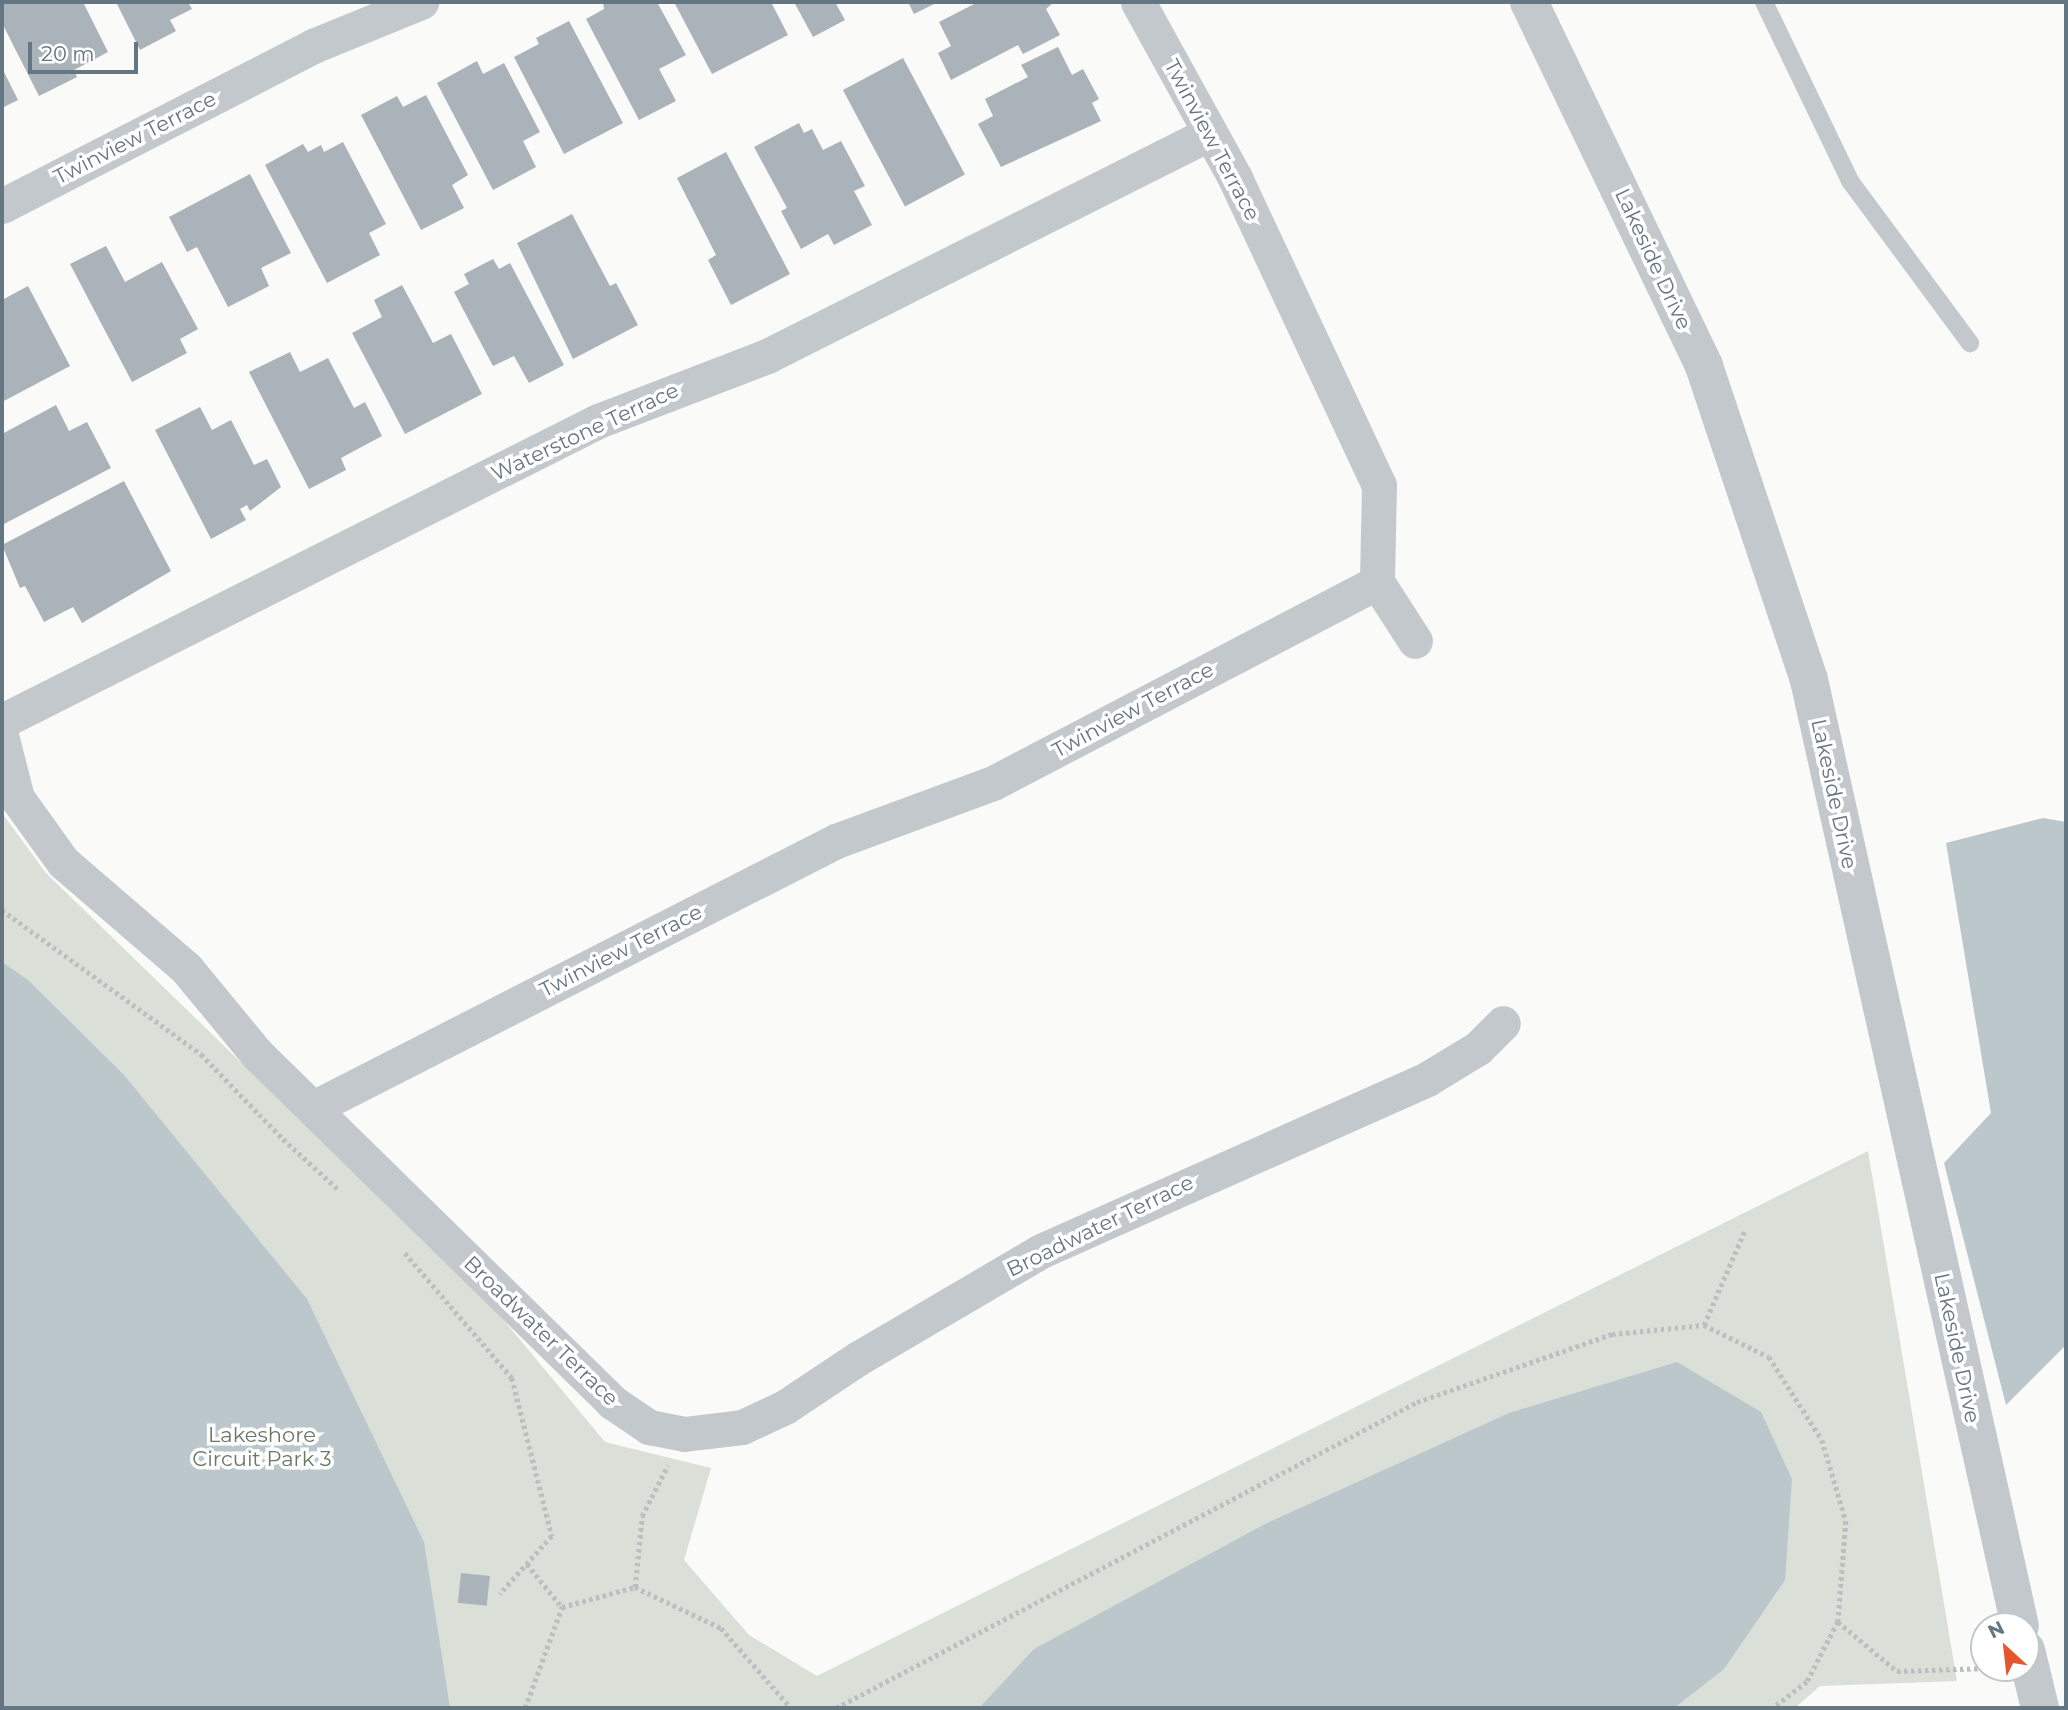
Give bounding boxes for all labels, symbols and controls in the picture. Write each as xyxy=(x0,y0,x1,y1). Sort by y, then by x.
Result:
scale bar xyxy=(32,28,142,72)
text: 20 m xyxy=(41,41,95,66)
street label: Twinview Terrace xyxy=(1159,55,1265,225)
street label: Twinview Terrace xyxy=(50,86,220,190)
street label: Lakeside Drive xyxy=(1609,184,1697,334)
street label: Waterstone Terrace xyxy=(487,378,683,486)
street label: Twinview Terrace xyxy=(1048,657,1218,763)
street label: Lakeside Drive xyxy=(1806,717,1862,871)
street label: Twinview Terrace xyxy=(536,899,706,1003)
street label: Broadwater Terrace xyxy=(1002,1170,1198,1282)
street label: Broadwater Terrace xyxy=(459,1251,623,1411)
street label: Lakeside Drive xyxy=(1929,1271,1985,1425)
park label: Lakeshore Circuit Park 3 xyxy=(192,1422,332,1472)
north arrow xyxy=(1970,1612,2040,1682)
text: N xyxy=(1984,1616,2008,1643)

